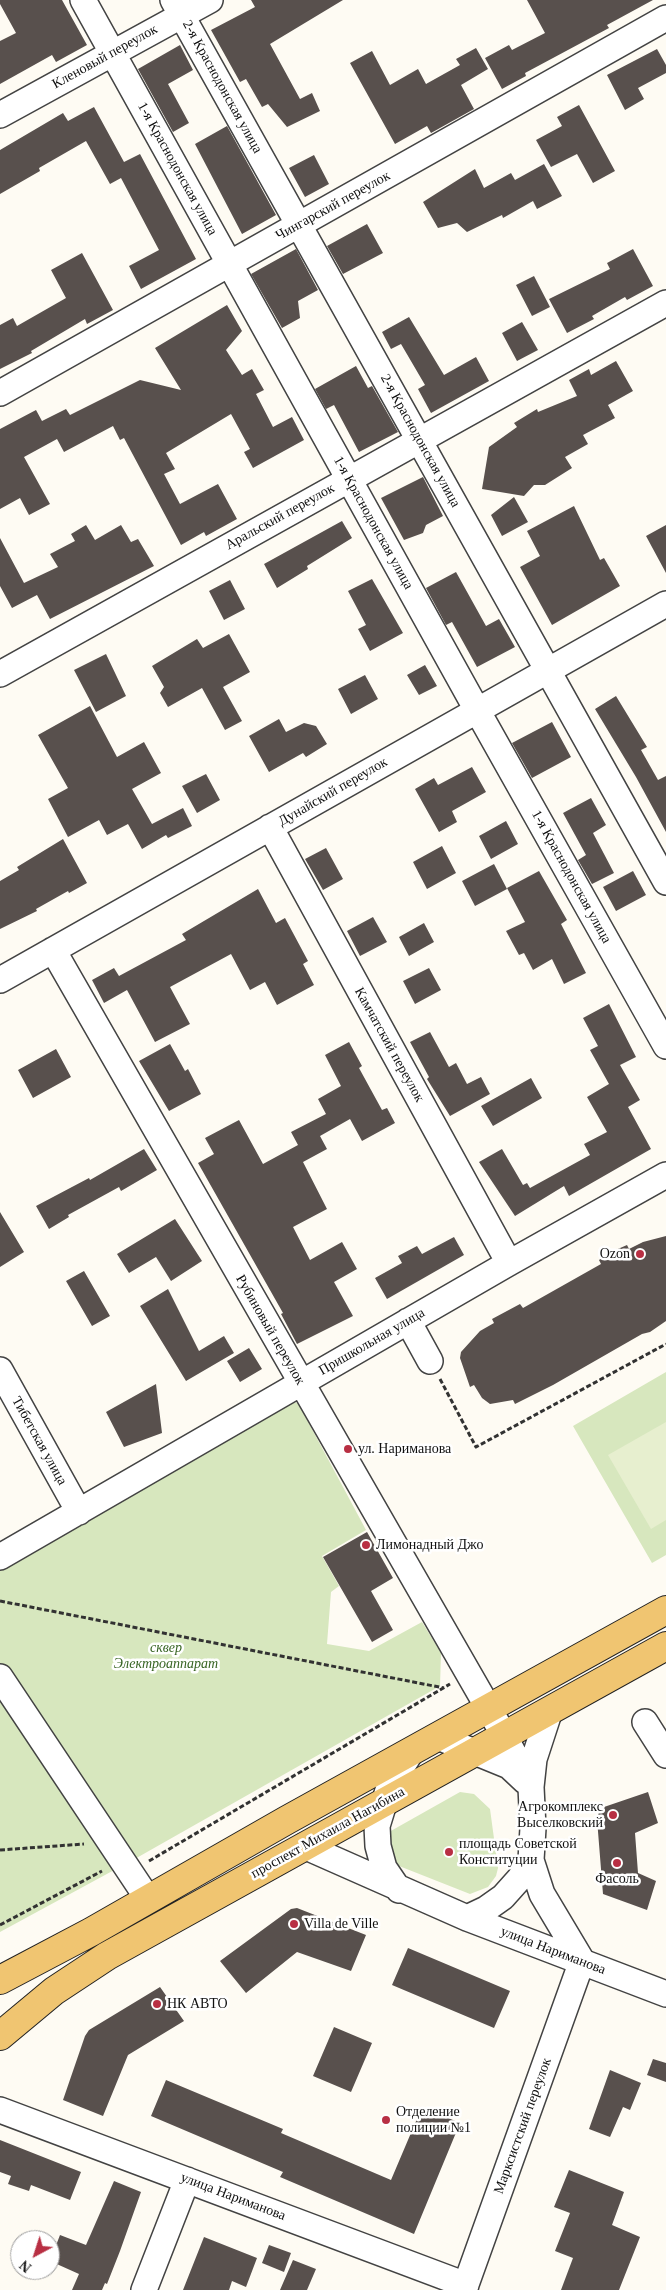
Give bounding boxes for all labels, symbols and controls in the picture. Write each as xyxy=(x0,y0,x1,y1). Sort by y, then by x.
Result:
street label: 2-я Краснодонская улица xyxy=(178,18,266,156)
street label: Кленовый переулок xyxy=(49,21,161,93)
street label: 1-я Краснодонская улица xyxy=(133,100,221,238)
street label: Чингарский переулок xyxy=(273,168,393,244)
street label: 2-я Краснодонская улица xyxy=(376,372,464,510)
street label: 1-я Краснодонская улица xyxy=(329,454,417,592)
street label: Аральский переулок xyxy=(223,480,337,554)
street label: Дунайский переулок xyxy=(276,754,390,830)
street label: 1-я Краснодонская улица xyxy=(527,808,615,946)
street label: Камчатский переулок xyxy=(350,985,428,1105)
place label: Ozon xyxy=(600,1246,630,1262)
marker: Ozon xyxy=(634,1248,646,1260)
street label: Рубиновый переулок xyxy=(232,1272,308,1388)
street label: Пришкольная улица xyxy=(316,1305,428,1379)
street label: Тибетская улица xyxy=(8,1394,70,1488)
place label: ул. Нариманова xyxy=(358,1441,451,1457)
marker: ул. Нариманова xyxy=(342,1443,354,1455)
place label: Лимонадный Джо xyxy=(376,1537,483,1553)
marker: Лимонадный Джо xyxy=(360,1539,372,1551)
park label: cквер Электроаппарат xyxy=(114,1640,218,1672)
street label: проспект Михаила Нагибина xyxy=(248,1784,408,1882)
place label: Агрокомплекс Выселковский xyxy=(517,1799,603,1831)
marker: Агрокомплекс Выселковский xyxy=(607,1809,619,1821)
place label: площадь Советской Конституции xyxy=(459,1836,577,1868)
marker: площадь Советской Конституции xyxy=(443,1846,455,1858)
marker: Фасоль xyxy=(611,1857,623,1869)
place label: Фасоль xyxy=(595,1871,639,1887)
place label: Villa de Ville xyxy=(304,1916,379,1932)
marker: Villa de Ville xyxy=(288,1918,300,1930)
street label: улица Нариманова xyxy=(498,1923,608,1979)
place label: НК АВТО xyxy=(167,1996,228,2012)
marker: НК АВТО xyxy=(151,1998,163,2010)
street label: Марксистский переулок xyxy=(491,2056,555,2196)
place label: Отделение полиции №1 xyxy=(396,2104,471,2136)
marker: Отделение полиции №1 xyxy=(380,2114,392,2126)
street label: улица Нариманова xyxy=(178,2169,288,2225)
north arrow xyxy=(10,2230,60,2280)
text: N xyxy=(17,2257,34,2275)

